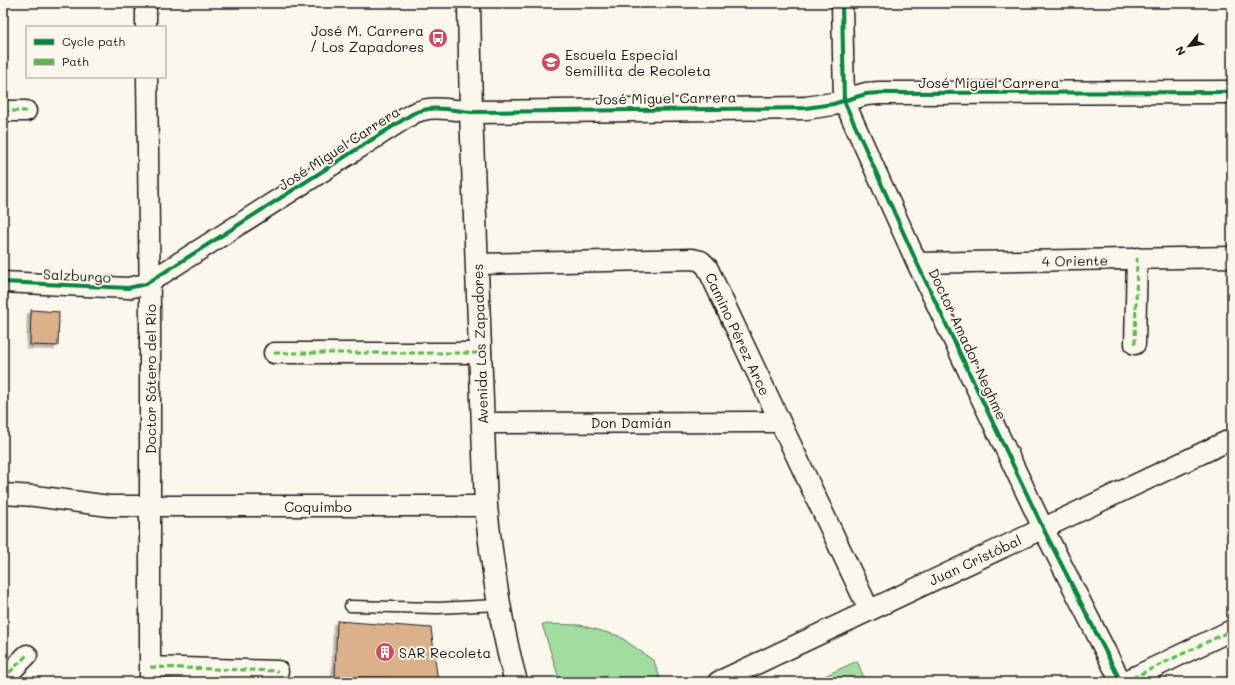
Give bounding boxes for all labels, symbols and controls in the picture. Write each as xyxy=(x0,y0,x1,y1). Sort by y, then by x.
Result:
place label: José M. Carrera / Los Zapadores xyxy=(310,21,424,56)
legend xyxy=(26,26,166,78)
north arrow xyxy=(1169,26,1209,66)
bus stop icon: José M. Carrera / Los Zapadores xyxy=(427,27,449,49)
text: Cycle path xyxy=(62,33,125,49)
text: N xyxy=(1171,44,1188,59)
place label: Escuela Especial Semillita de Recoleta xyxy=(565,45,711,80)
school or university icon: Escuela Especial Semillita de Recoleta xyxy=(540,51,562,73)
text: Path xyxy=(62,53,89,69)
street label: José Miguel Carrera xyxy=(918,73,1060,92)
street label: José Miguel Carrera xyxy=(595,87,737,109)
street label: José Miguel Carrera xyxy=(275,102,403,194)
street label: 4 Oriente xyxy=(1042,250,1108,270)
street label: Avenida Los Zapadores xyxy=(468,263,492,425)
street label: Salzburgo xyxy=(43,264,111,286)
street label: Doctor Amador Neghme xyxy=(924,265,1012,423)
street label: Camino Pérez Arce xyxy=(701,269,775,399)
street label: Doctor Sótero del Río xyxy=(141,304,160,454)
street label: Don Damián xyxy=(591,413,671,432)
street label: Coquimbo xyxy=(284,497,352,516)
street label: Juan Cristóbal xyxy=(926,530,1024,590)
building icon: SAR Recoleta xyxy=(374,641,396,663)
place label: SAR Recoleta xyxy=(399,643,491,662)

